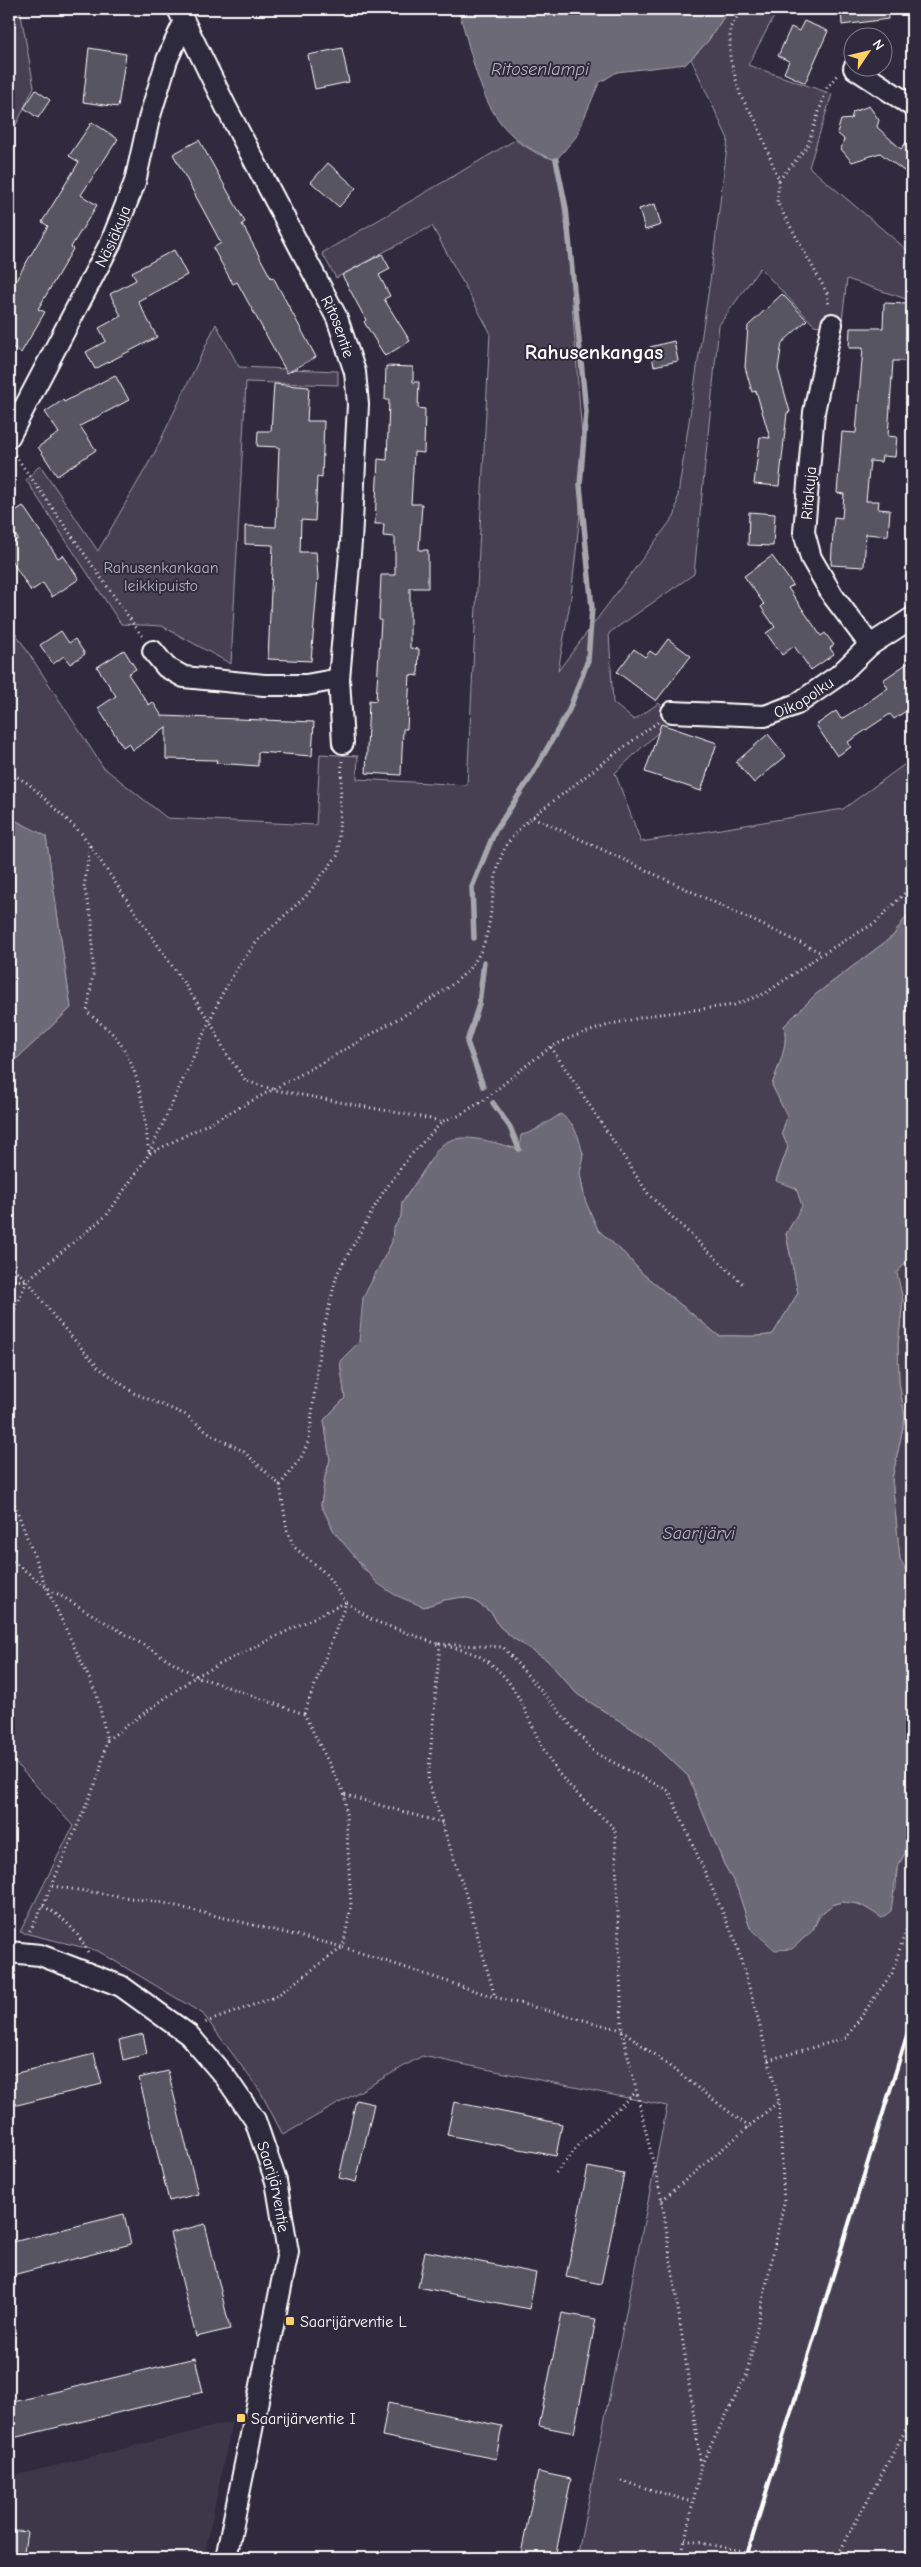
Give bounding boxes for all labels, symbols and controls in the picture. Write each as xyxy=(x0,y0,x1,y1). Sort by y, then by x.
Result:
north arrow xyxy=(844,28,894,78)
text: N xyxy=(869,36,888,53)
water label: Ritosenlampi xyxy=(491,59,590,80)
street label: Näsiäkuja xyxy=(92,203,135,270)
street label: Ritosentie xyxy=(317,293,358,360)
district label: Rahusenkangas xyxy=(525,340,663,364)
street label: Ritakuja xyxy=(798,466,820,521)
park label: Rahusenkankaan leikkipuisto xyxy=(103,559,219,595)
street label: Oikopolku xyxy=(771,674,837,722)
water label: Saarijärvi xyxy=(663,1523,736,1544)
street label: Saarijärventie xyxy=(253,2139,293,2234)
place label: Saarijärventie L xyxy=(300,2313,407,2331)
marker: Saarijärventie L xyxy=(284,2315,296,2327)
place label: Saarijärventie I xyxy=(251,2410,356,2428)
marker: Saarijärventie I xyxy=(235,2412,247,2424)

